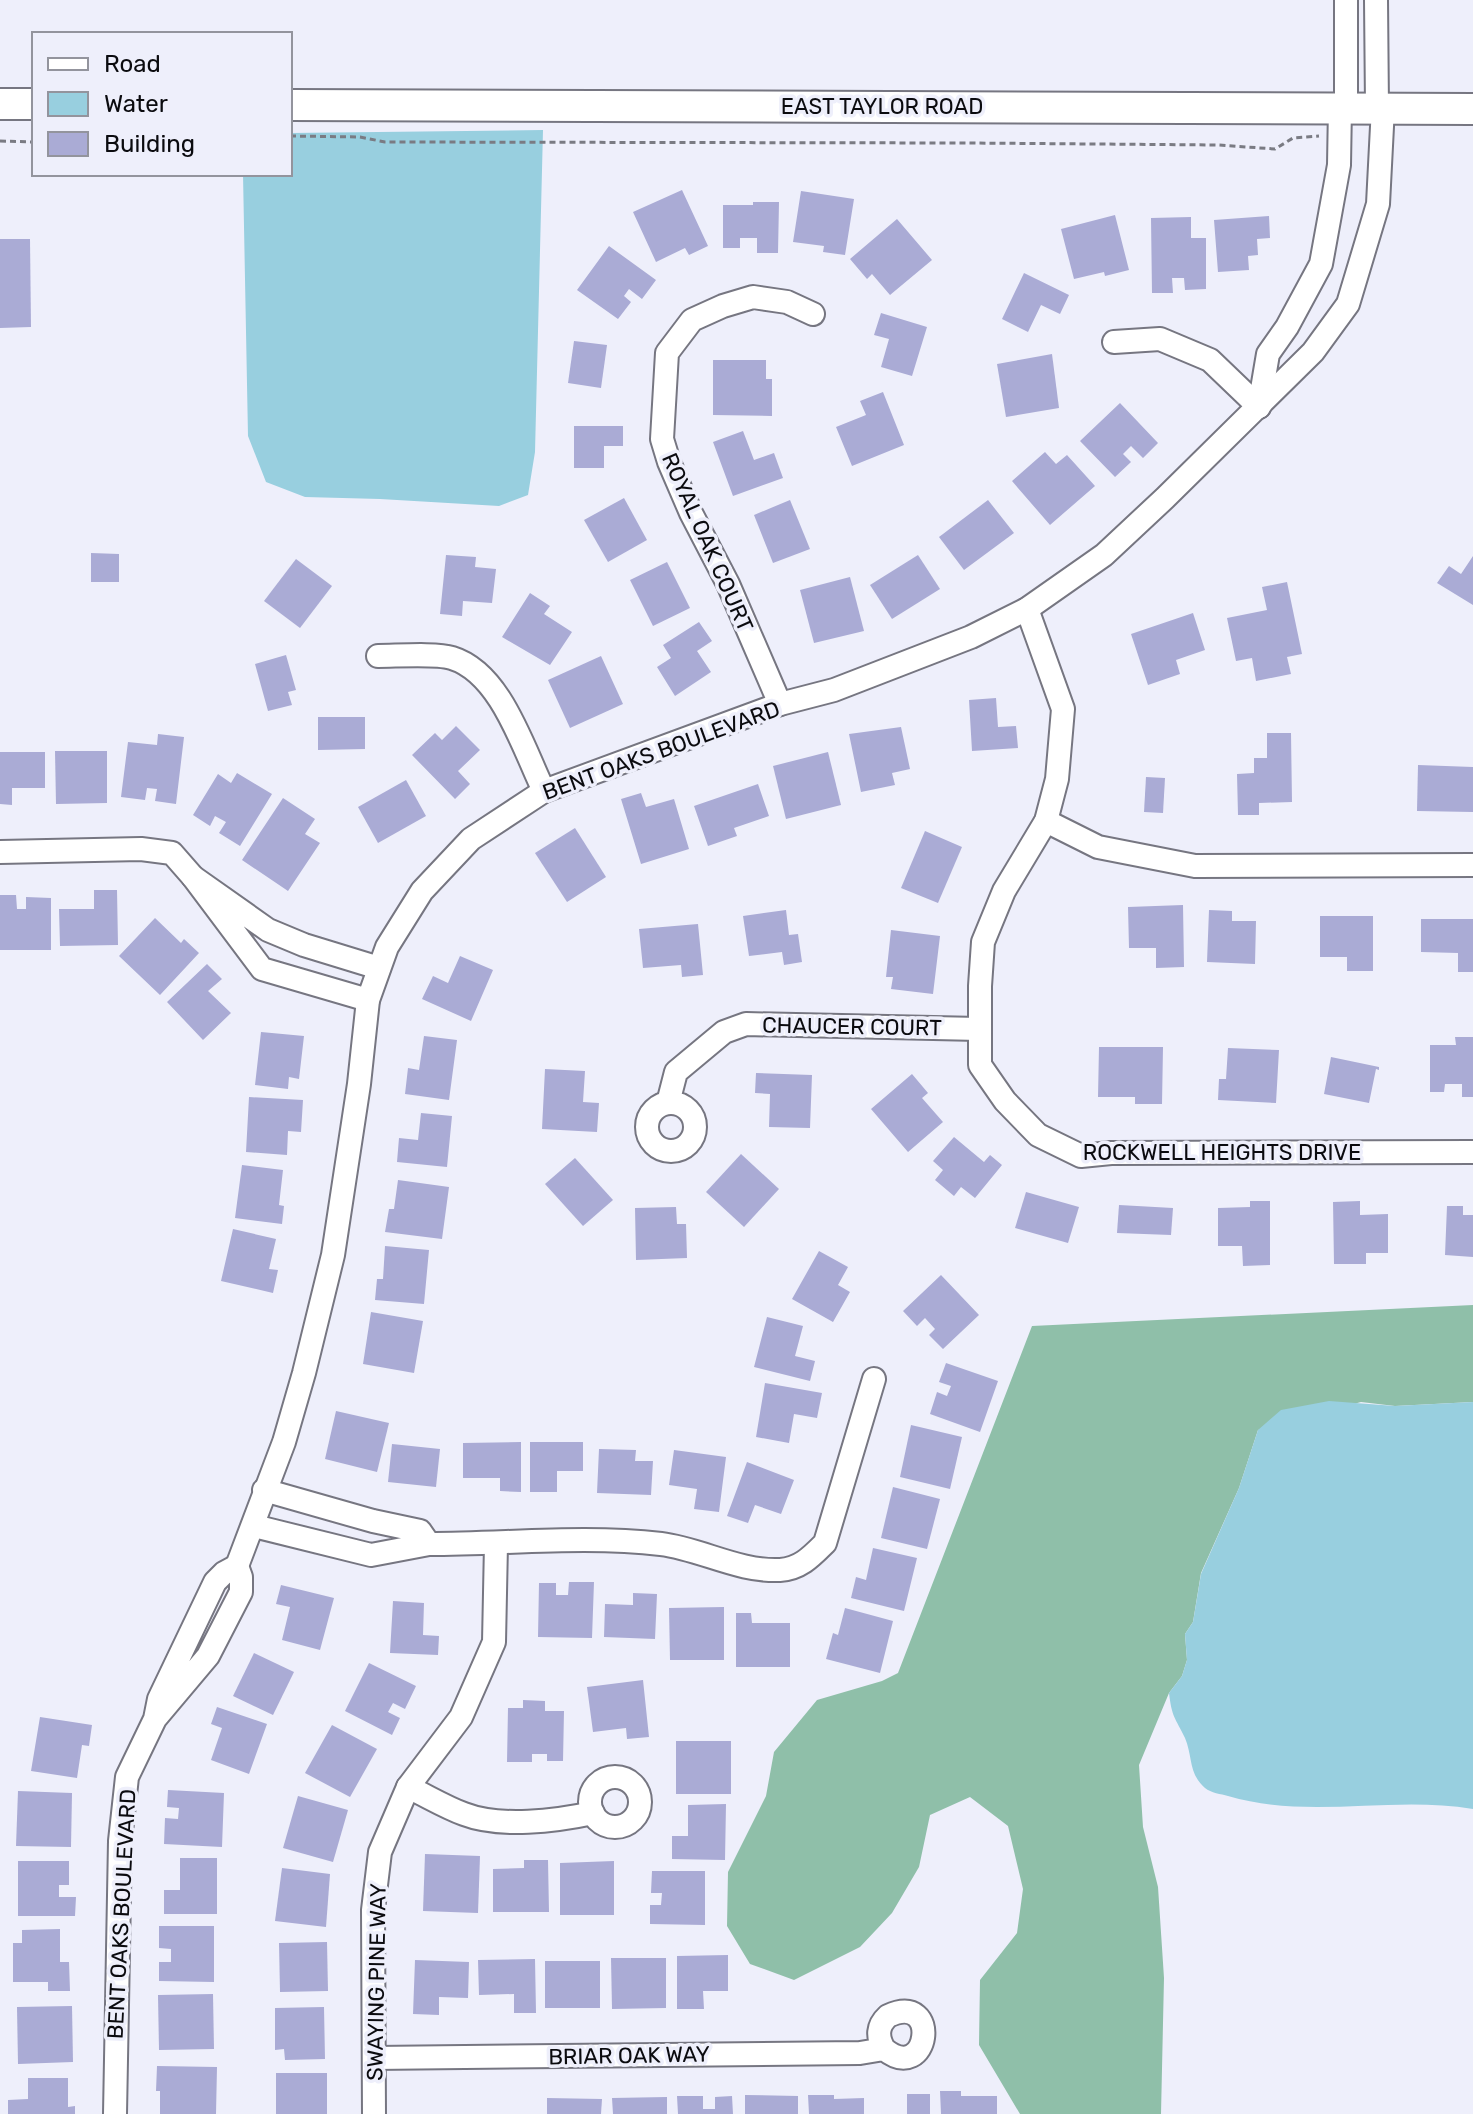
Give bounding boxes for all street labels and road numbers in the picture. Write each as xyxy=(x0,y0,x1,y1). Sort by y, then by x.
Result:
street label: EAST TAYLOR ROAD xyxy=(781,93,983,120)
street label: ROYAL OAK COURT xyxy=(656,449,759,636)
street label: BENT OAKS BOULEVARD xyxy=(539,695,783,806)
street label: CHAUCER COURT xyxy=(762,1011,942,1042)
street label: ROCKWELL HEIGHTS DRIVE xyxy=(1083,1139,1361,1166)
street label: BENT OAKS BOULEVARD xyxy=(101,1788,142,2040)
street label: SWAYING PINE WAY xyxy=(361,1883,392,2081)
street label: BRIAR OAK WAY xyxy=(548,2041,710,2070)

